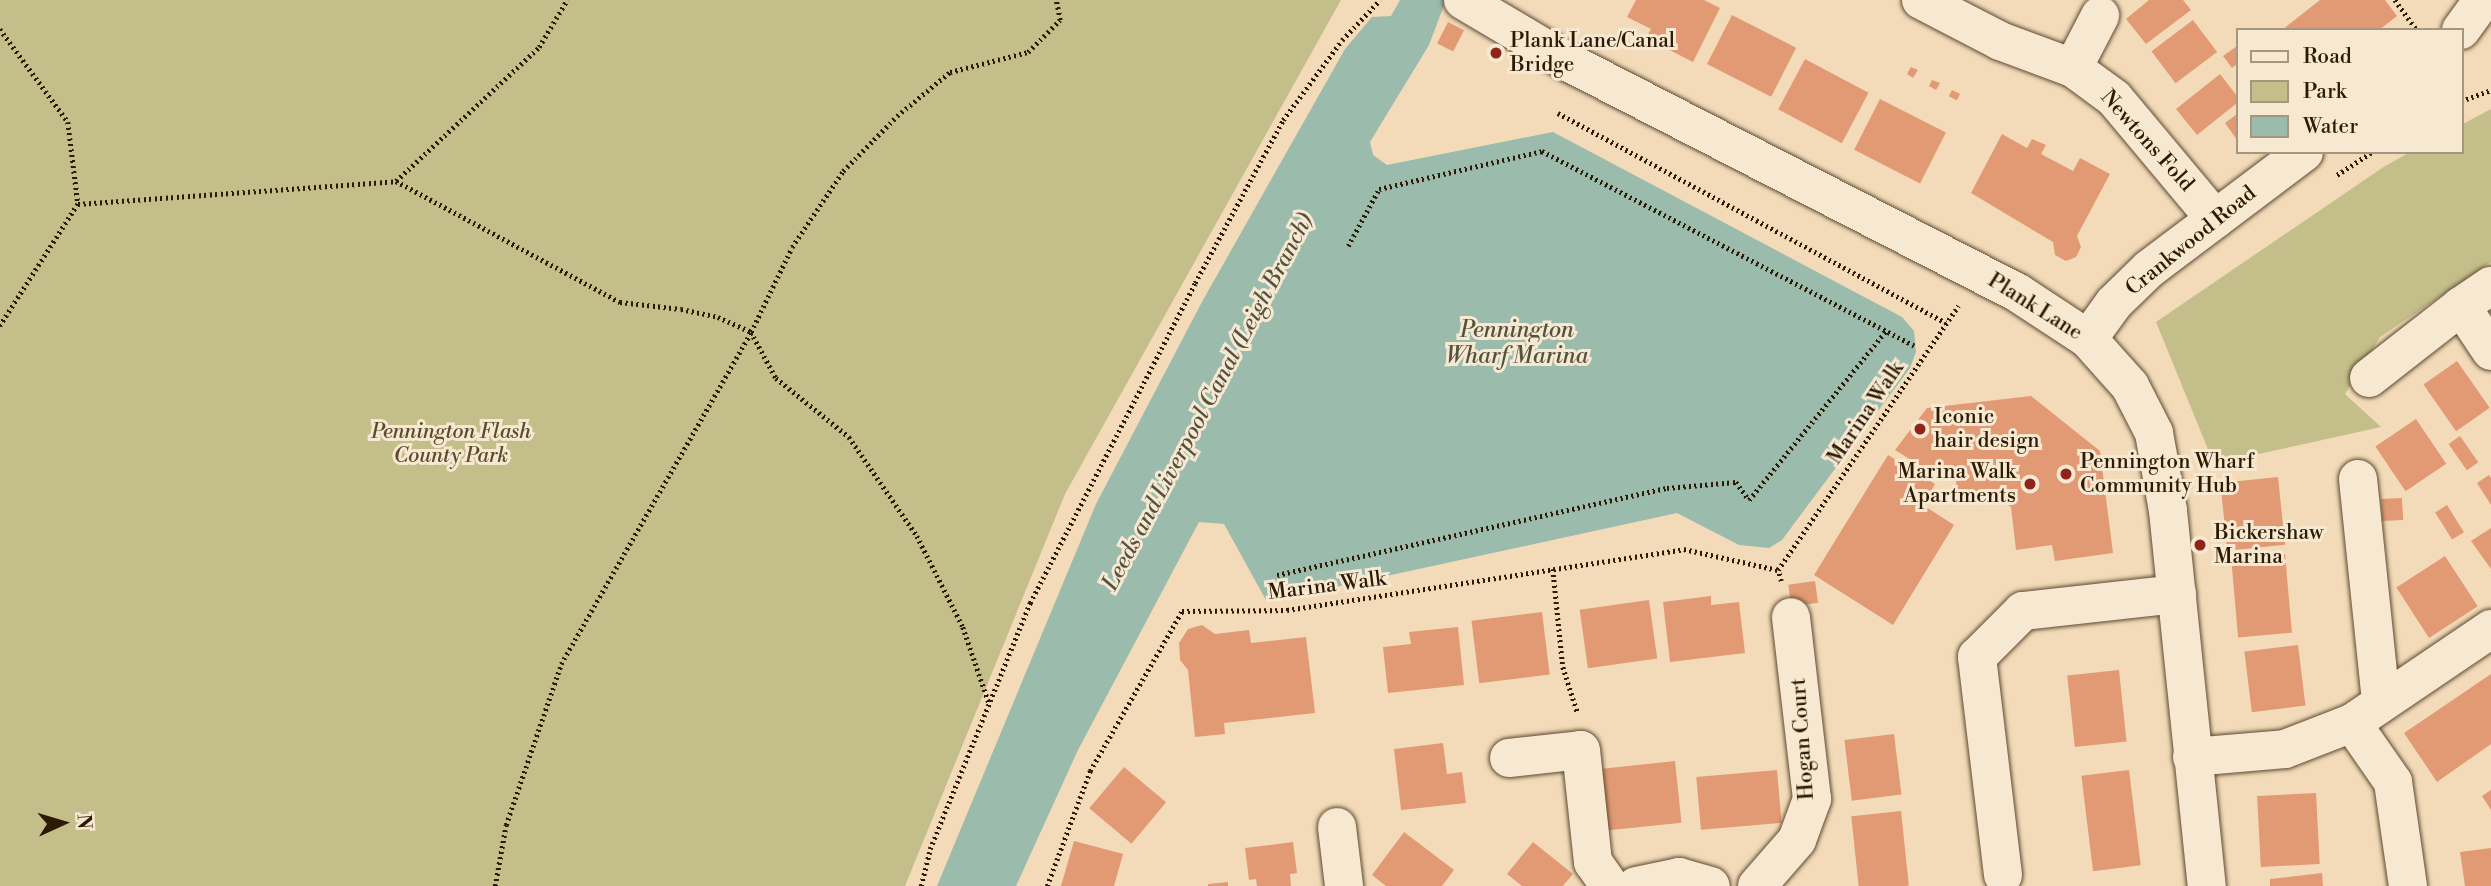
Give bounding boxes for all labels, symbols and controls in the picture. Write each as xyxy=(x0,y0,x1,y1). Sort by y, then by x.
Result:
place label: Plank Lane/Canal Bridge xyxy=(1510,28,1675,78)
legend xyxy=(2236,28,2463,154)
text: Road xyxy=(2303,44,2352,70)
marker: Plank Lane/Canal Bridge xyxy=(1488,45,1504,61)
text: Park xyxy=(2303,79,2347,105)
street label: Newtons Fold xyxy=(2095,85,2199,197)
text: Water xyxy=(2303,114,2358,140)
street label: Crankwood Road xyxy=(2121,181,2261,301)
water label: Leeds and Liverpool Canal (Leigh Branch) xyxy=(1097,209,1319,595)
street label: Plank Lane xyxy=(1983,268,2087,346)
water label: Pennington Wharf Marina xyxy=(1446,316,1588,370)
street label: Marina Walk xyxy=(1822,357,1910,469)
place label: Iconic hair design xyxy=(1934,404,2040,454)
park label: Pennington Flash County Park xyxy=(371,419,531,469)
marker: Iconic hair design xyxy=(1912,421,1928,437)
place label: Pennington Wharf Community Hub xyxy=(2080,449,2254,499)
place label: Marina Walk Apartments xyxy=(1897,459,2016,509)
marker: Pennington Wharf Community Hub xyxy=(2058,466,2074,482)
marker: Marina Walk Apartments xyxy=(2022,476,2038,492)
place label: Bickershaw Marina xyxy=(2214,520,2323,570)
marker: Bickershaw Marina xyxy=(2192,537,2208,553)
street label: Marina Walk xyxy=(1267,566,1387,606)
street label: Hogan Court xyxy=(1786,677,1820,801)
north arrow xyxy=(28,788,98,858)
text: N xyxy=(71,813,96,830)

